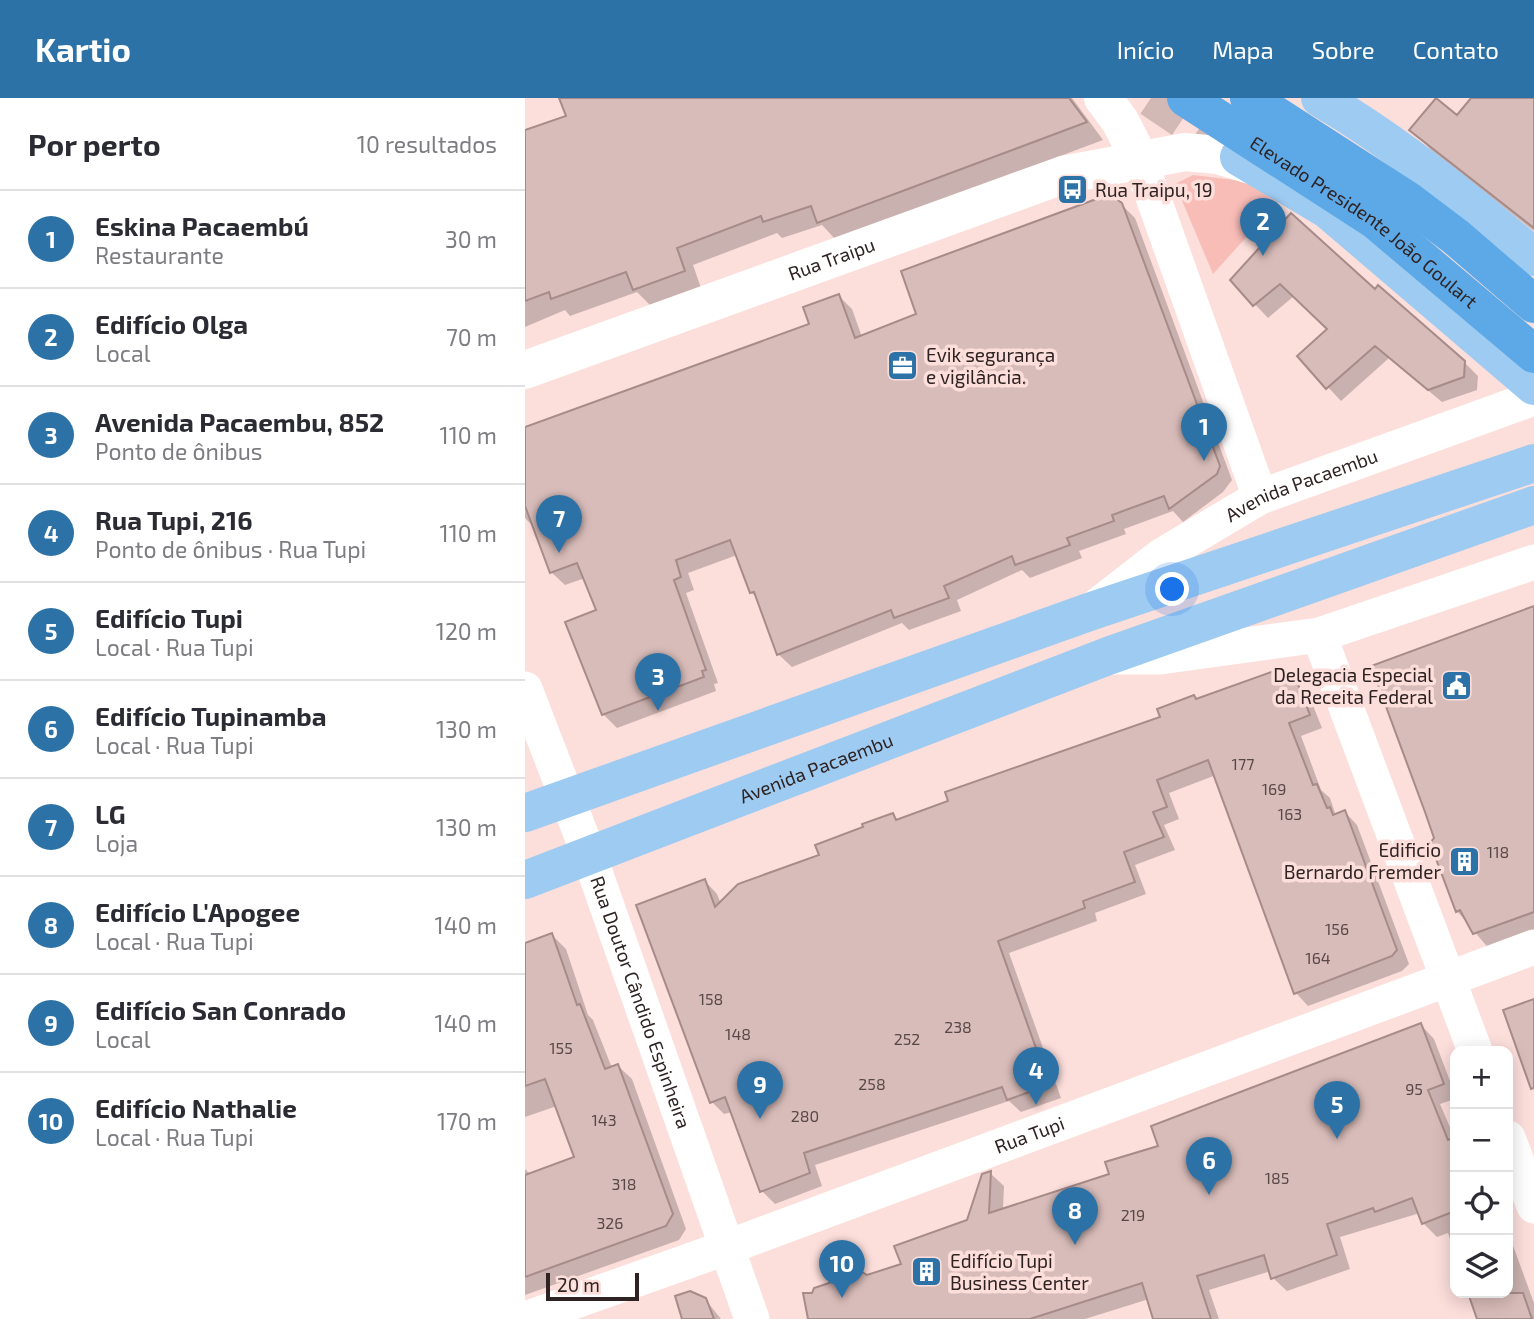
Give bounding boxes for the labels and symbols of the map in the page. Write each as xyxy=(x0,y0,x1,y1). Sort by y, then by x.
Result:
street label: Elevado Presidente João Goulart xyxy=(1246,131,1482,312)
bus stop icon: Rua Traipu, 19 xyxy=(1055,173,1089,207)
place label: Rua Traipu, 19 xyxy=(1095,178,1213,201)
pin: 2 xyxy=(1240,198,1286,256)
street label: Rua Traipu xyxy=(785,232,878,285)
place label: Evik segurança e vigilância. xyxy=(926,343,1055,388)
office icon: Evik segurança e vigilância. xyxy=(886,349,920,383)
pin: 1 xyxy=(1181,403,1227,461)
street label: Avenida Pacaembu xyxy=(1221,443,1381,526)
pin: 7 xyxy=(536,495,582,553)
your location xyxy=(1155,572,1189,606)
pin: 3 xyxy=(635,653,681,711)
place label: Delegacia Especial da Receita Federal xyxy=(1273,663,1433,708)
public building icon: Delegacia Especial da Receita Federal xyxy=(1439,669,1473,703)
street label: Avenida Pacaembu xyxy=(736,728,896,808)
house number: 177 xyxy=(1232,754,1254,773)
house number: 169 xyxy=(1262,779,1286,798)
house number: 163 xyxy=(1278,804,1302,823)
place label: Edificio Bernardo Fremder xyxy=(1284,838,1441,883)
house number: 118 xyxy=(1487,842,1509,861)
building icon: Edificio Bernardo Fremder xyxy=(1447,844,1481,878)
street label: Rua Doutor Cândido Espinheira xyxy=(586,873,696,1131)
house number: 156 xyxy=(1325,919,1349,938)
house number: 164 xyxy=(1305,948,1331,967)
house number: 158 xyxy=(699,989,723,1008)
house number: 238 xyxy=(944,1017,972,1036)
house number: 148 xyxy=(725,1024,751,1043)
house number: 252 xyxy=(894,1029,920,1048)
house number: 155 xyxy=(549,1038,573,1057)
pin: 4 xyxy=(1013,1047,1059,1105)
pin: 9 xyxy=(737,1061,783,1119)
house number: 258 xyxy=(858,1074,886,1093)
house number: 95 xyxy=(1405,1079,1423,1098)
pin: 5 xyxy=(1314,1081,1360,1139)
house number: 280 xyxy=(791,1106,819,1125)
house number: 143 xyxy=(591,1110,617,1129)
street label: Rua Tupi xyxy=(991,1111,1067,1158)
pin: 6 xyxy=(1186,1137,1232,1195)
house number: 185 xyxy=(1265,1168,1289,1187)
house number: 318 xyxy=(612,1174,636,1193)
pin: 8 xyxy=(1052,1187,1098,1245)
house number: 219 xyxy=(1121,1205,1145,1224)
house number: 326 xyxy=(596,1213,624,1232)
pin: 10 xyxy=(819,1240,865,1298)
place label: Edifício Tupi Business Center xyxy=(950,1249,1089,1294)
building icon: Edifício Tupi Business Center xyxy=(910,1255,944,1289)
scale bar xyxy=(546,1270,639,1302)

